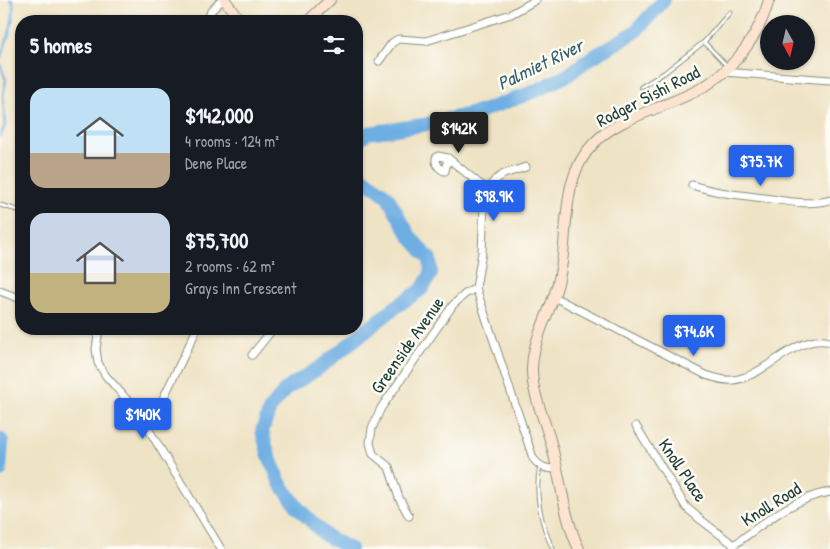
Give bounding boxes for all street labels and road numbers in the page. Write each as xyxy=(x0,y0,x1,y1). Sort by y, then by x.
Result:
street label: Rodger Sishi Road xyxy=(592,59,704,133)
street label: Greenside Avenue xyxy=(364,292,450,398)
street label: Knoll Place xyxy=(653,433,713,507)
street label: Knoll Road xyxy=(736,476,806,532)

